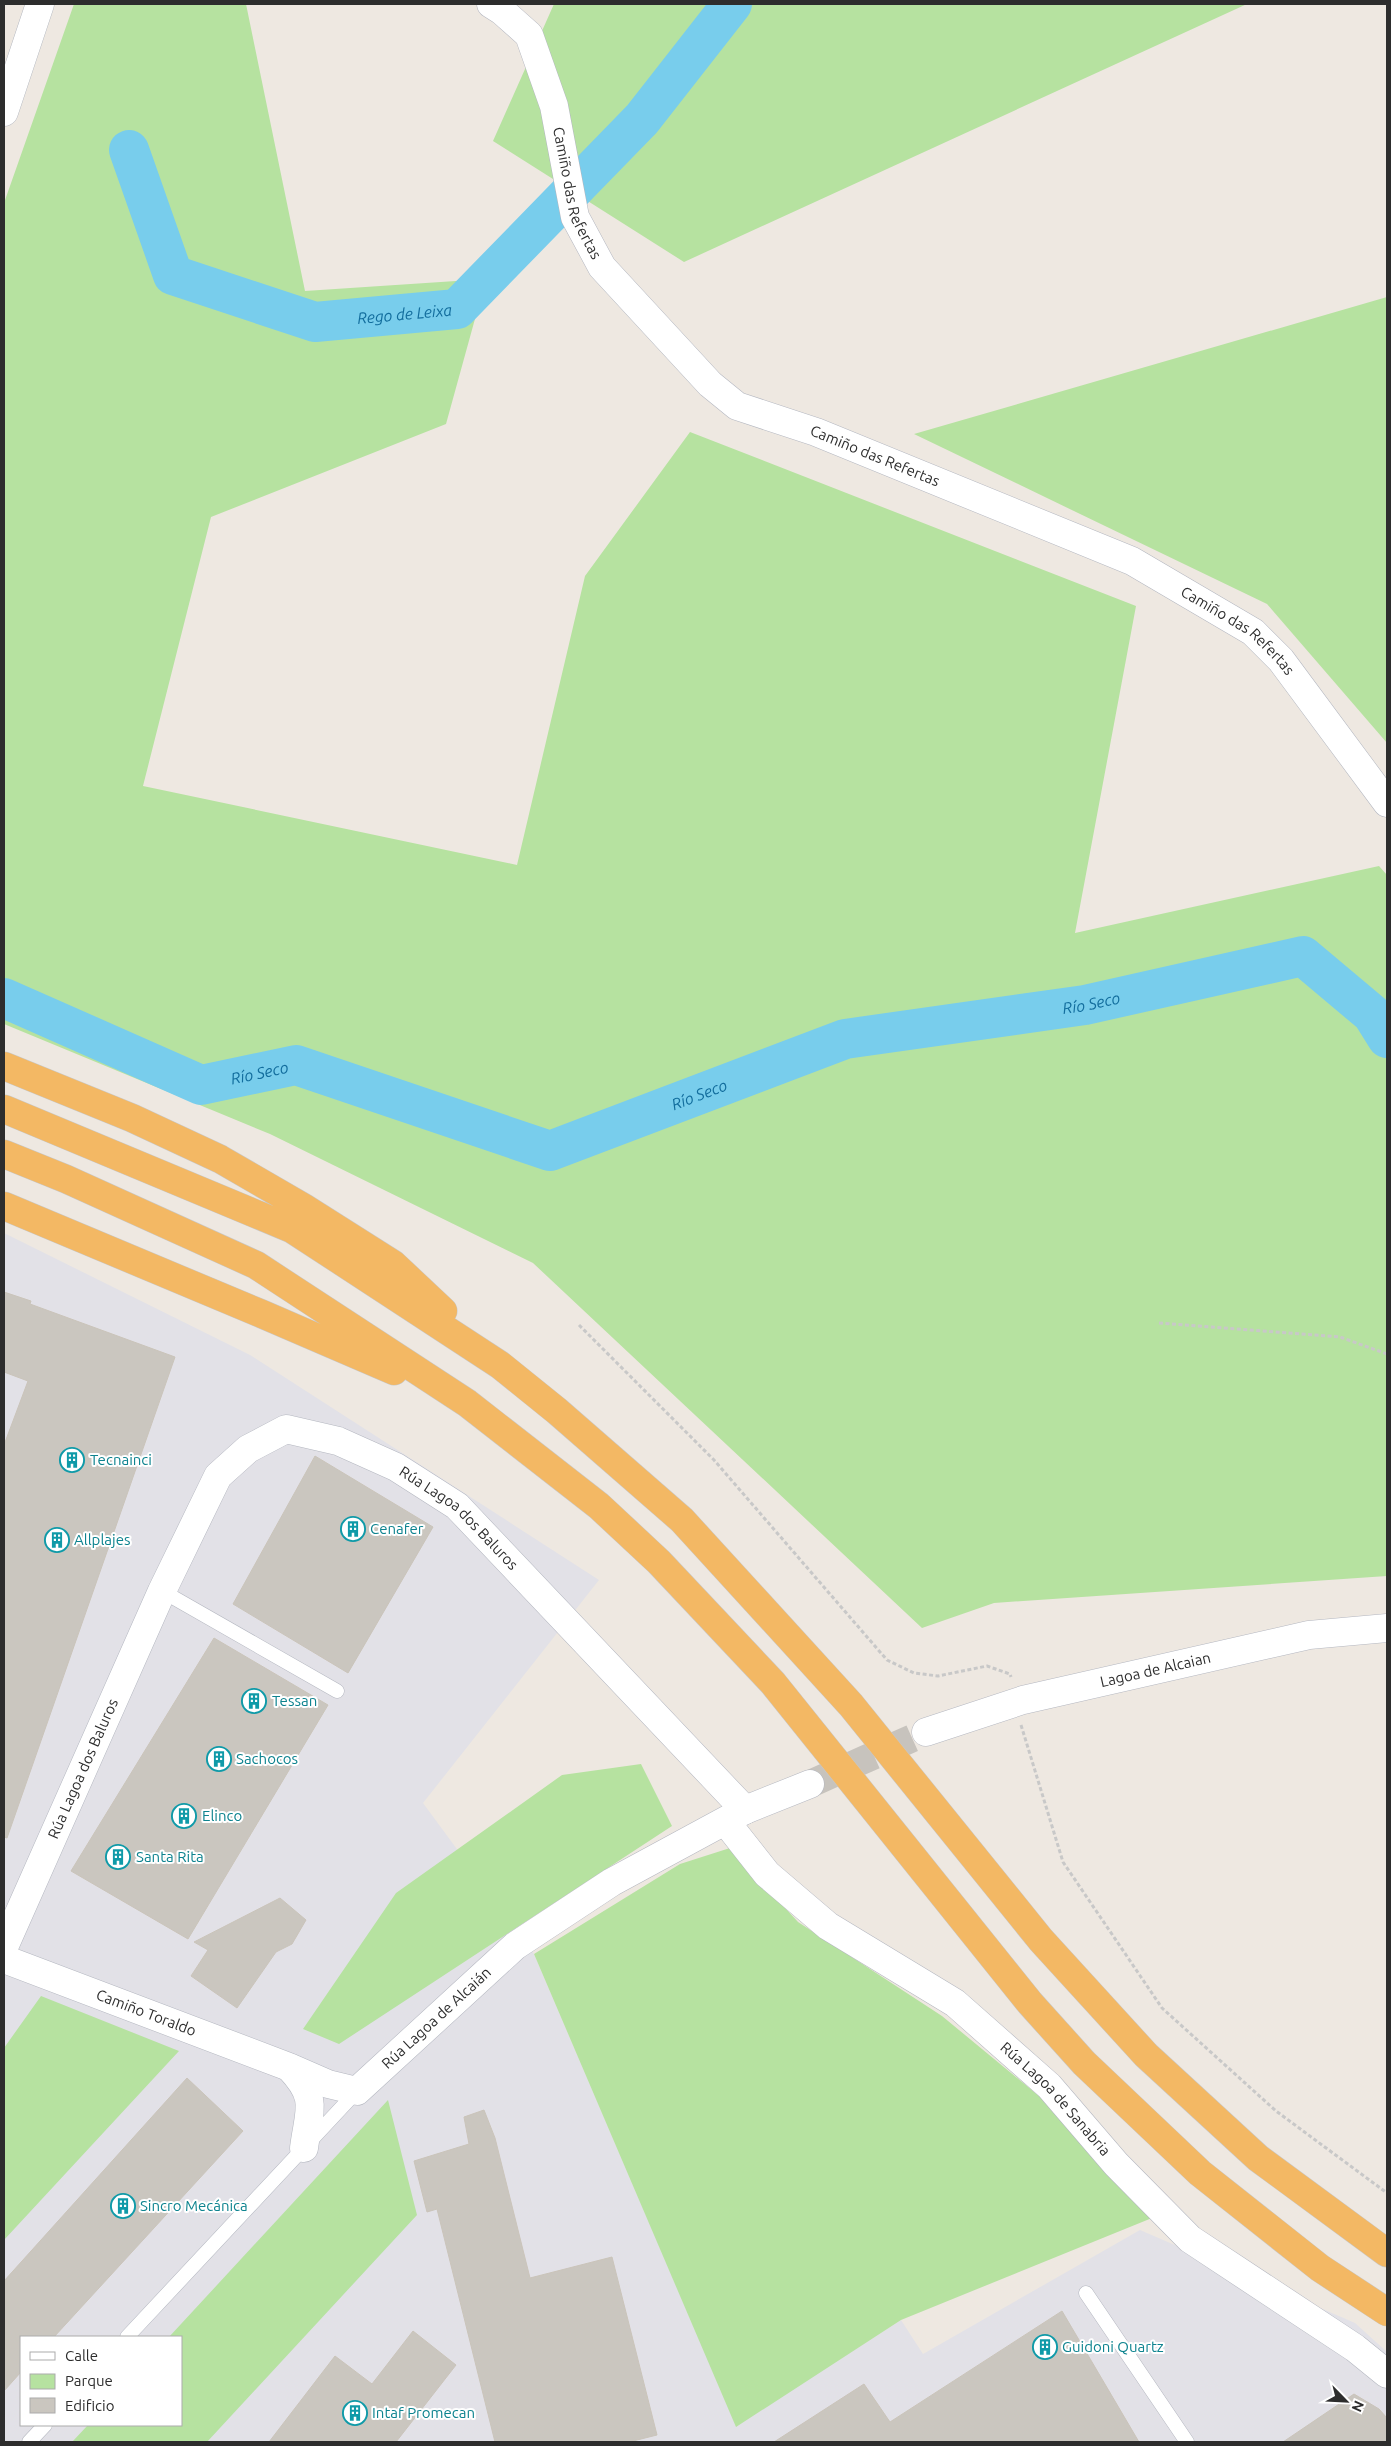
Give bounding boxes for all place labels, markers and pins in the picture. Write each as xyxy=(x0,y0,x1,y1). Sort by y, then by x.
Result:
building icon: Tecnainci xyxy=(59,1447,85,1473)
place label: Tecnainci xyxy=(90,1451,152,1468)
building icon: Cenafer xyxy=(340,1516,366,1542)
place label: Cenafer xyxy=(370,1520,424,1537)
building icon: Allplajes xyxy=(44,1527,70,1553)
place label: Allplajes xyxy=(74,1531,131,1548)
building icon: Tessan xyxy=(241,1688,267,1714)
place label: Tessan xyxy=(272,1692,317,1709)
building icon: Sachocos xyxy=(206,1746,232,1772)
place label: Sachocos xyxy=(236,1750,298,1767)
building icon: Elinco xyxy=(171,1803,197,1829)
place label: Elinco xyxy=(202,1807,242,1824)
building icon: Santa Rita xyxy=(105,1844,131,1870)
place label: Santa Rita xyxy=(136,1848,204,1865)
building icon: Sincro Mecánica xyxy=(110,2193,136,2219)
place label: Sincro Mecánica xyxy=(140,2197,248,2214)
building icon: Guidoni Quartz xyxy=(1032,2334,1058,2360)
place label: Guidoni Quartz xyxy=(1062,2338,1164,2355)
building icon: Intaf Promecan xyxy=(342,2400,368,2426)
place label: Intaf Promecan xyxy=(372,2404,475,2421)

